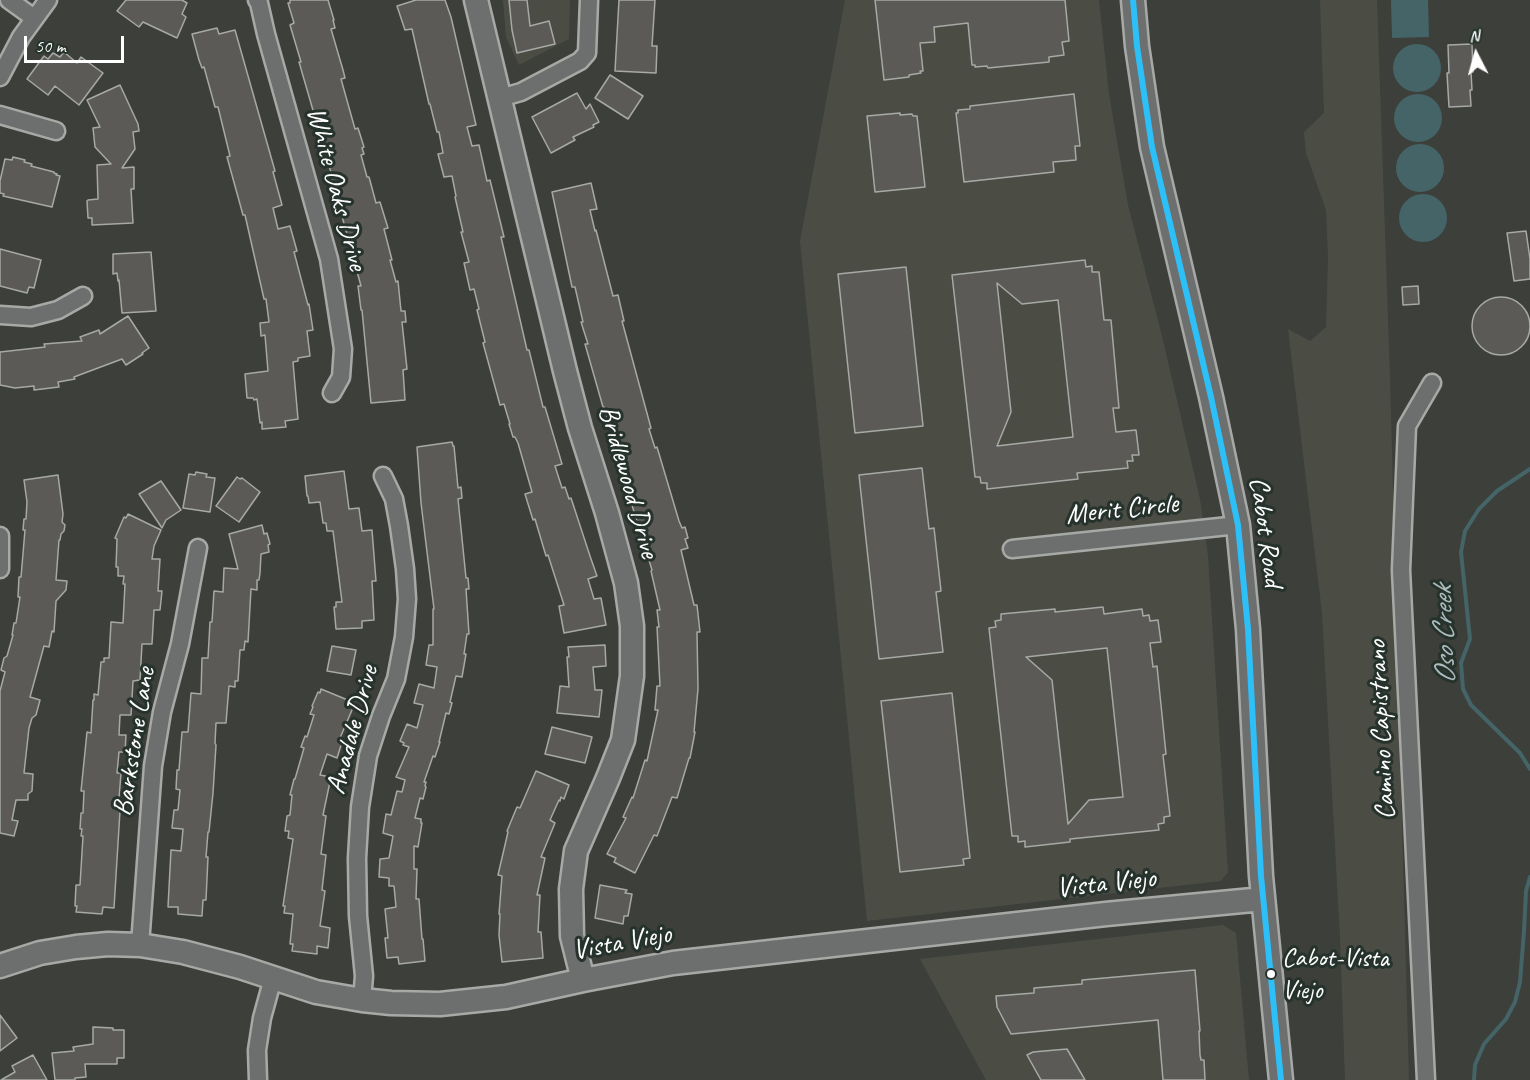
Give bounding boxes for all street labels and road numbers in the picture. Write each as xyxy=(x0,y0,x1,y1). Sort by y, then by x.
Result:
street label: White Oaks Drive xyxy=(298,104,374,274)
street label: Bridlewood Drive xyxy=(590,402,666,562)
street label: Cabot Road xyxy=(1241,475,1289,589)
street label: Merit Circle xyxy=(1064,487,1180,533)
street label: Camino Capistrano xyxy=(1361,639,1403,821)
street label: Anadale Drive xyxy=(320,662,386,798)
street label: Barkstone Lane xyxy=(107,665,163,819)
street label: Vista Viejo xyxy=(1055,862,1157,906)
street label: Vista Viejo xyxy=(570,918,674,968)

